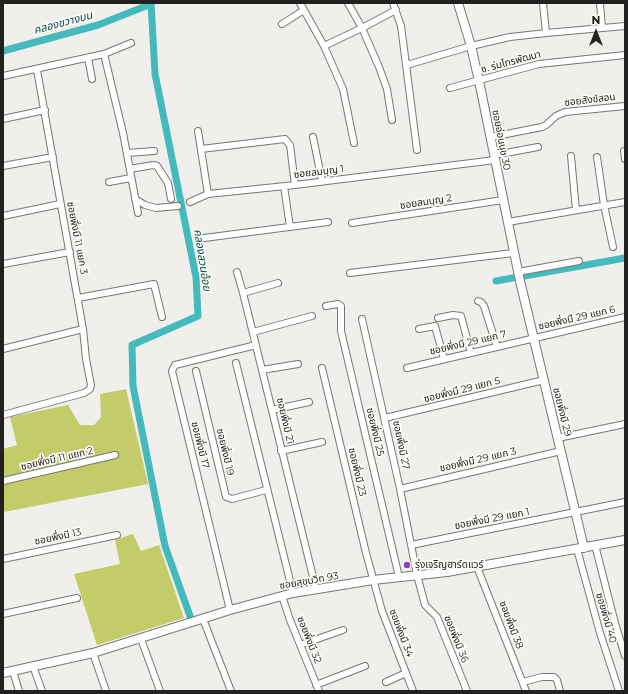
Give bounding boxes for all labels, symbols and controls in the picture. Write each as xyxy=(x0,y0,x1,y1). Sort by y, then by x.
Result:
water label: คลองขวางบน xyxy=(32,9,94,37)
north arrow xyxy=(576,12,616,52)
text: N xyxy=(592,13,600,27)
street label: ซ. ร่มไทรพัฒนา xyxy=(480,48,542,76)
street label: ซอยสังข์สอน xyxy=(564,91,616,109)
street label: ซอยอ่อนนุช 30 xyxy=(489,109,513,171)
street label: ซอยสมบุญ 1 xyxy=(293,163,345,181)
street label: ซอยสมบุญ 2 xyxy=(399,192,453,212)
street label: ซอยพึ่งมี 11 แยก 3 xyxy=(64,201,90,275)
water label: คลองสวนอ้อย xyxy=(191,228,213,292)
street label: ซอยพึ่งมี 29 แยก 6 xyxy=(537,303,617,333)
street label: ซอยพึ่งมี 29 แยก 7 xyxy=(428,328,508,358)
street label: ซอยพึ่งมี 29 แยก 5 xyxy=(423,375,501,405)
street label: ซอยพึ่งมี 29 xyxy=(550,386,574,438)
street label: ซอยพึ่งมี 21 xyxy=(274,396,296,446)
street label: ซอยพึ่งมี 25 xyxy=(364,406,386,458)
street label: ซอยพึ่งมี 27 xyxy=(390,419,412,471)
street label: ซอยพึ่งมี 17 xyxy=(188,420,212,470)
street label: ซอยพึ่งมี 19 xyxy=(214,427,236,477)
street label: ซอยพึ่งมี 11 แยก 2 xyxy=(20,445,94,473)
street label: ซอยพึ่งมี 29 แยก 3 xyxy=(439,445,517,475)
street label: ซอยพึ่งมี 23 xyxy=(346,446,368,498)
street label: ซอยพึ่งมี 29 แยก 1 xyxy=(453,506,531,532)
street label: ซอยพึ่งมี 13 xyxy=(33,526,83,548)
place label: รุ่งเจริญฮาร์ดแวร์ xyxy=(415,559,483,571)
marker: รุ่งเจริญฮาร์ดแวร์ xyxy=(402,560,412,570)
street label: ซอยสุขุมวิท 93 xyxy=(278,570,340,592)
street label: ซอยพึ่งมี 40 xyxy=(593,592,619,644)
street label: ซอยพึ่งมี 38 xyxy=(496,599,526,651)
street label: ซอยพึ่งมี 34 xyxy=(386,607,416,659)
street label: ซอยพึ่งมี 36 xyxy=(441,614,471,664)
street label: ซอยพึ่งมี 32 xyxy=(294,615,324,665)

